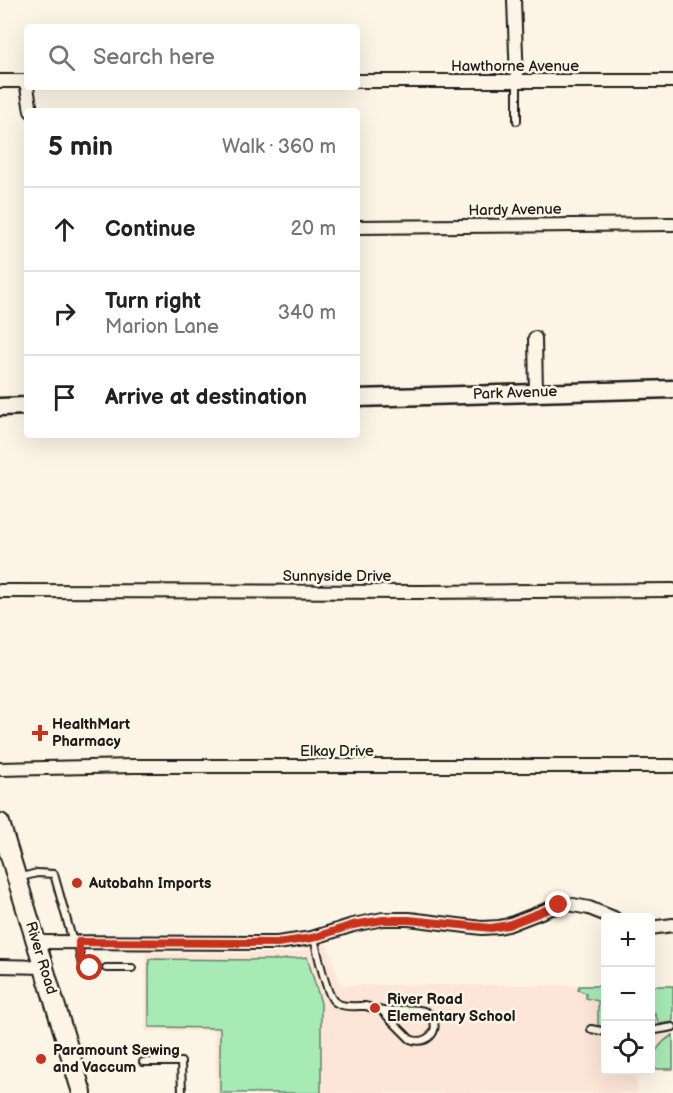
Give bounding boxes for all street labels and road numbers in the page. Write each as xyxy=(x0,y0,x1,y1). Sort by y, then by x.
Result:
street label: Hawthorne Avenue xyxy=(451,57,579,76)
street label: Hardy Avenue xyxy=(468,200,562,220)
street label: Park Avenue xyxy=(472,382,558,404)
street label: Sunnyside Drive xyxy=(283,567,391,586)
street label: Elkay Drive xyxy=(300,742,374,761)
street label: River Road xyxy=(21,919,61,997)

